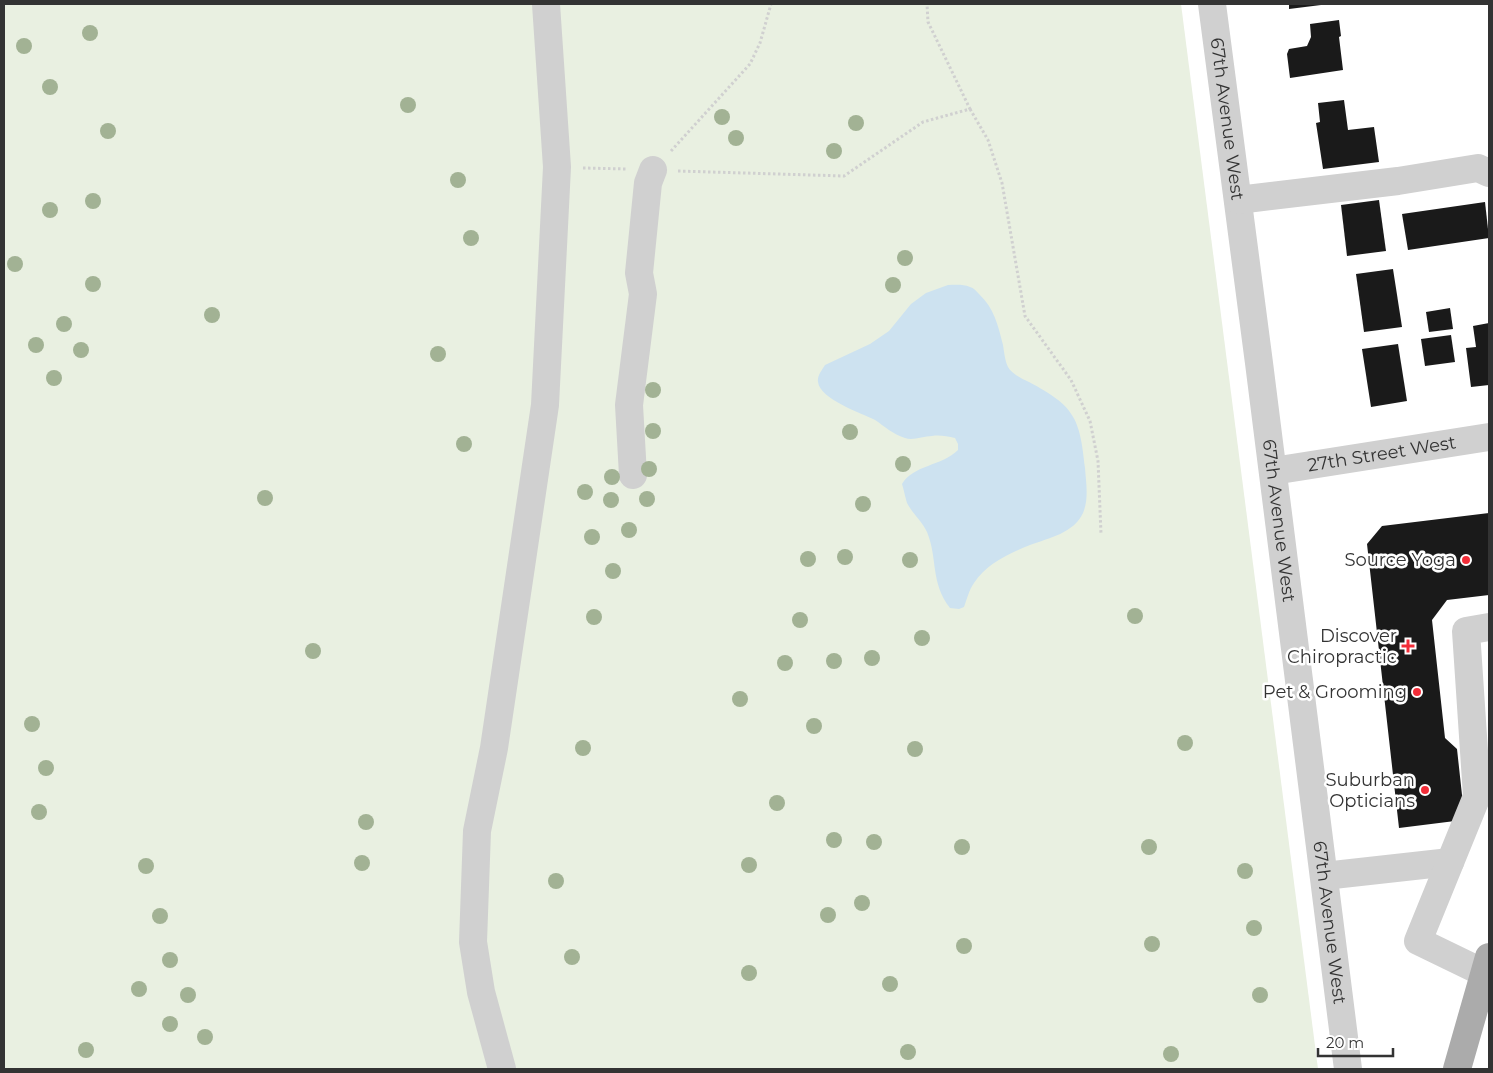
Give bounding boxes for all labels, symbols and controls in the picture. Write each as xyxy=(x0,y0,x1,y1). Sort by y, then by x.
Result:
street label: 67th Avenue West xyxy=(1206,36,1249,202)
street label: 27th Street West xyxy=(1306,431,1457,476)
street label: 67th Avenue West xyxy=(1258,438,1300,603)
place label: Source Yoga xyxy=(1344,549,1456,571)
marker: Source Yoga xyxy=(1460,554,1472,566)
place label: Discover Chiropractic xyxy=(1287,625,1397,668)
marker: Discover Chiropractic xyxy=(1401,639,1415,653)
place label: Pet & Grooming xyxy=(1263,681,1407,703)
marker: Pet & Grooming xyxy=(1411,686,1423,698)
place label: Suburban Opticians xyxy=(1326,769,1415,812)
marker: Suburban Opticians xyxy=(1419,784,1431,796)
street label: 67th Avenue West xyxy=(1308,840,1351,1005)
scale bar xyxy=(1318,1026,1393,1058)
text: 20 m xyxy=(1326,1033,1364,1052)

